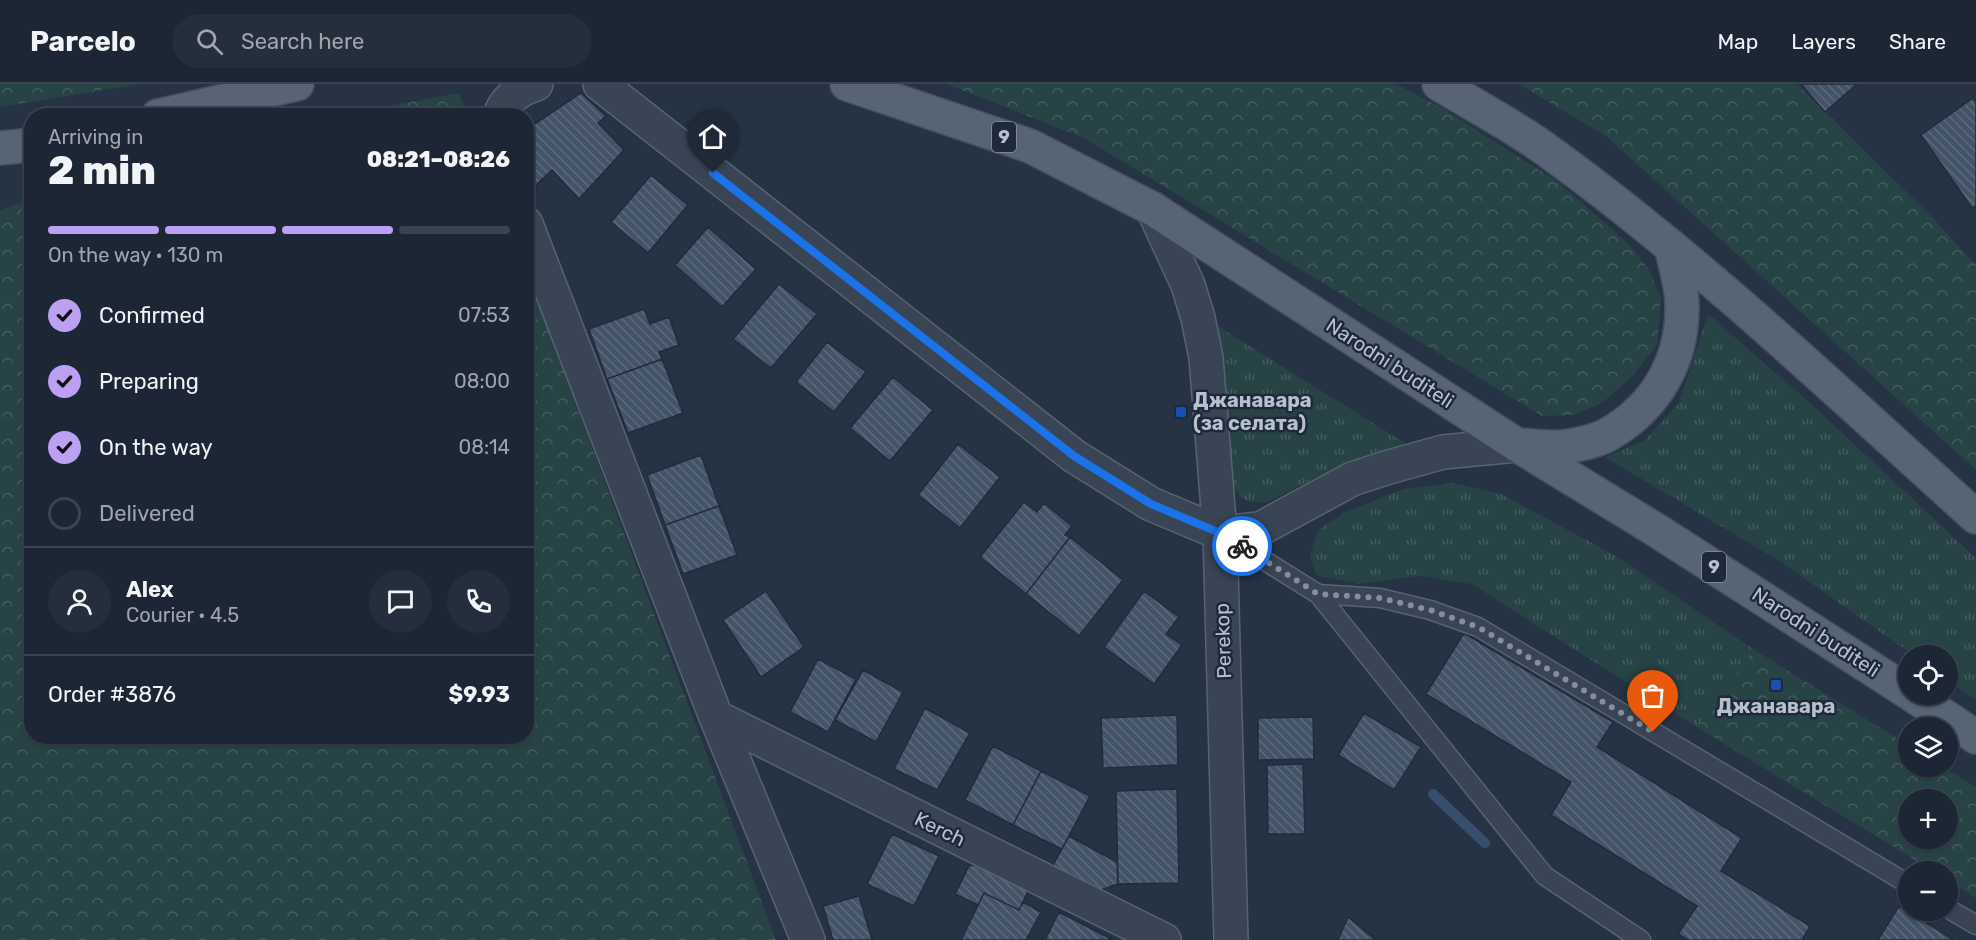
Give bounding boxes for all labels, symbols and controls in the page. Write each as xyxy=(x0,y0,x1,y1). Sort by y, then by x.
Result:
search box xyxy=(172,14,592,68)
text: Parcelo xyxy=(30,25,136,58)
icon: search xyxy=(193,25,226,58)
text: Search here xyxy=(241,28,364,55)
text: Map xyxy=(1717,29,1758,54)
text: Layers xyxy=(1791,29,1856,54)
text: Share xyxy=(1889,29,1946,54)
pin xyxy=(687,111,738,173)
icon: home xyxy=(696,120,729,153)
road number: 9 xyxy=(992,122,1016,152)
text: Arriving in xyxy=(48,125,143,149)
text: 08:21–08:26 xyxy=(367,146,510,173)
text: 2 min xyxy=(48,148,156,194)
text: On the way · 130 m xyxy=(48,243,223,267)
icon: check xyxy=(48,299,81,332)
text: Confirmed xyxy=(99,302,205,329)
text: 07:53 xyxy=(458,303,510,327)
street label: Narodni buditeli xyxy=(1322,313,1458,413)
icon: check xyxy=(48,365,81,398)
text: Preparing xyxy=(99,368,199,395)
text: 08:00 xyxy=(454,369,510,393)
place label: Джанавара (за селата) xyxy=(1193,388,1312,435)
marker: Джанавара (за селата) xyxy=(1174,405,1188,419)
icon: check xyxy=(48,431,81,464)
text: On the way xyxy=(99,434,213,461)
text: 08:14 xyxy=(458,435,510,459)
text: Delivered xyxy=(99,500,195,527)
courier xyxy=(1212,516,1272,576)
icon: bike xyxy=(1226,530,1259,563)
road number: 9 xyxy=(1702,552,1726,582)
button: person xyxy=(48,570,111,633)
button: chat xyxy=(369,570,432,633)
button: phone xyxy=(447,570,510,633)
text: Alex xyxy=(126,576,174,603)
street label: Narodni buditeli xyxy=(1748,582,1884,682)
text: Courier · 4.5 xyxy=(126,603,239,627)
street label: Perekop xyxy=(1210,603,1236,679)
map controls xyxy=(1898,645,1958,921)
button: locate xyxy=(1898,645,1958,705)
pin xyxy=(1627,670,1678,732)
marker: Джанавара xyxy=(1769,678,1783,692)
icon: bag xyxy=(1636,679,1669,712)
text: Order #3876 xyxy=(48,681,176,708)
text: $9.93 xyxy=(449,681,510,708)
place label: Джанавара xyxy=(1717,694,1835,718)
button: layers xyxy=(1898,717,1958,777)
button: + xyxy=(1898,789,1958,849)
street label: Kerch xyxy=(911,807,969,851)
button: − xyxy=(1898,861,1958,921)

